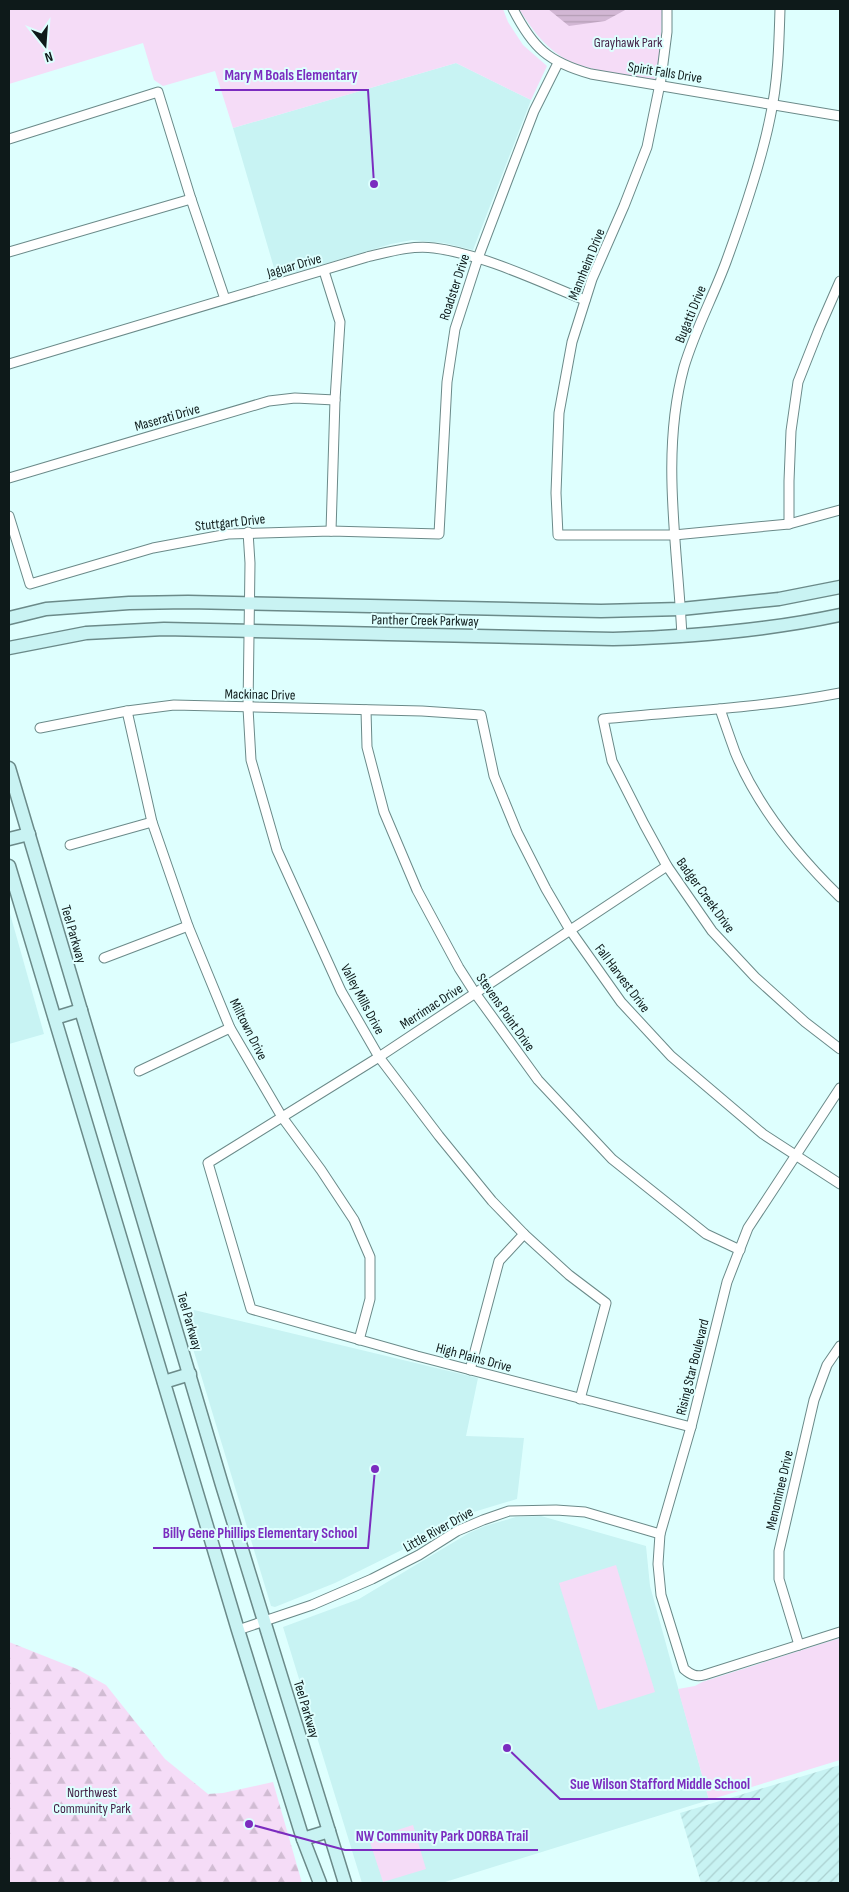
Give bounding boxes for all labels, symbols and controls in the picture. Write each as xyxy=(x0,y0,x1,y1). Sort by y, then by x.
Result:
north arrow xyxy=(20,20,70,70)
park label: Grayhawk Park xyxy=(594,34,663,51)
text: N xyxy=(43,48,55,66)
street label: Spirit Falls Drive xyxy=(627,58,703,87)
callout: Mary M Boals Elementary xyxy=(215,60,368,90)
text: Mary M Boals Elementary xyxy=(225,66,358,85)
street label: Mannheim Drive xyxy=(564,226,609,302)
street label: Jaguar Drive xyxy=(264,250,323,282)
street label: Roadster Drive xyxy=(436,252,473,323)
street label: Bugatti Drive xyxy=(671,283,710,346)
street label: Maserati Drive xyxy=(133,400,202,435)
street label: Stuttgart Drive xyxy=(194,510,266,535)
street label: Panther Creek Parkway xyxy=(371,611,480,630)
street label: Mackinac Drive xyxy=(224,685,296,704)
street label: Badger Creek Drive xyxy=(673,854,739,936)
street label: Teel Parkway xyxy=(57,903,90,966)
street label: Fall Harvest Drive xyxy=(591,941,654,1016)
street label: Valley Mills Drive xyxy=(337,961,388,1037)
street label: Stevens Point Drive xyxy=(472,970,539,1055)
street label: Merrimac Drive xyxy=(397,980,466,1033)
street label: Milltown Drive xyxy=(226,996,271,1063)
street label: Teel Parkway xyxy=(173,1290,206,1353)
street label: Rising Star Boulevard xyxy=(672,1317,713,1417)
street label: High Plains Drive xyxy=(434,1339,514,1376)
street label: Menominee Drive xyxy=(762,1449,797,1532)
street label: Little River Drive xyxy=(400,1503,476,1556)
callout: Billy Gene Phillips Elementary School xyxy=(153,1518,368,1548)
text: Billy Gene Phillips Elementary School xyxy=(163,1524,357,1543)
street label: Teel Parkway xyxy=(290,1678,324,1741)
callout: Sue Wilson Stafford Middle School xyxy=(560,1769,760,1799)
text: Sue Wilson Stafford Middle School xyxy=(570,1775,750,1794)
park label: Northwest Community Park xyxy=(53,1784,131,1817)
callout: NW Community Park DORBA Trail xyxy=(345,1820,538,1850)
text: NW Community Park DORBA Trail xyxy=(356,1827,528,1846)

